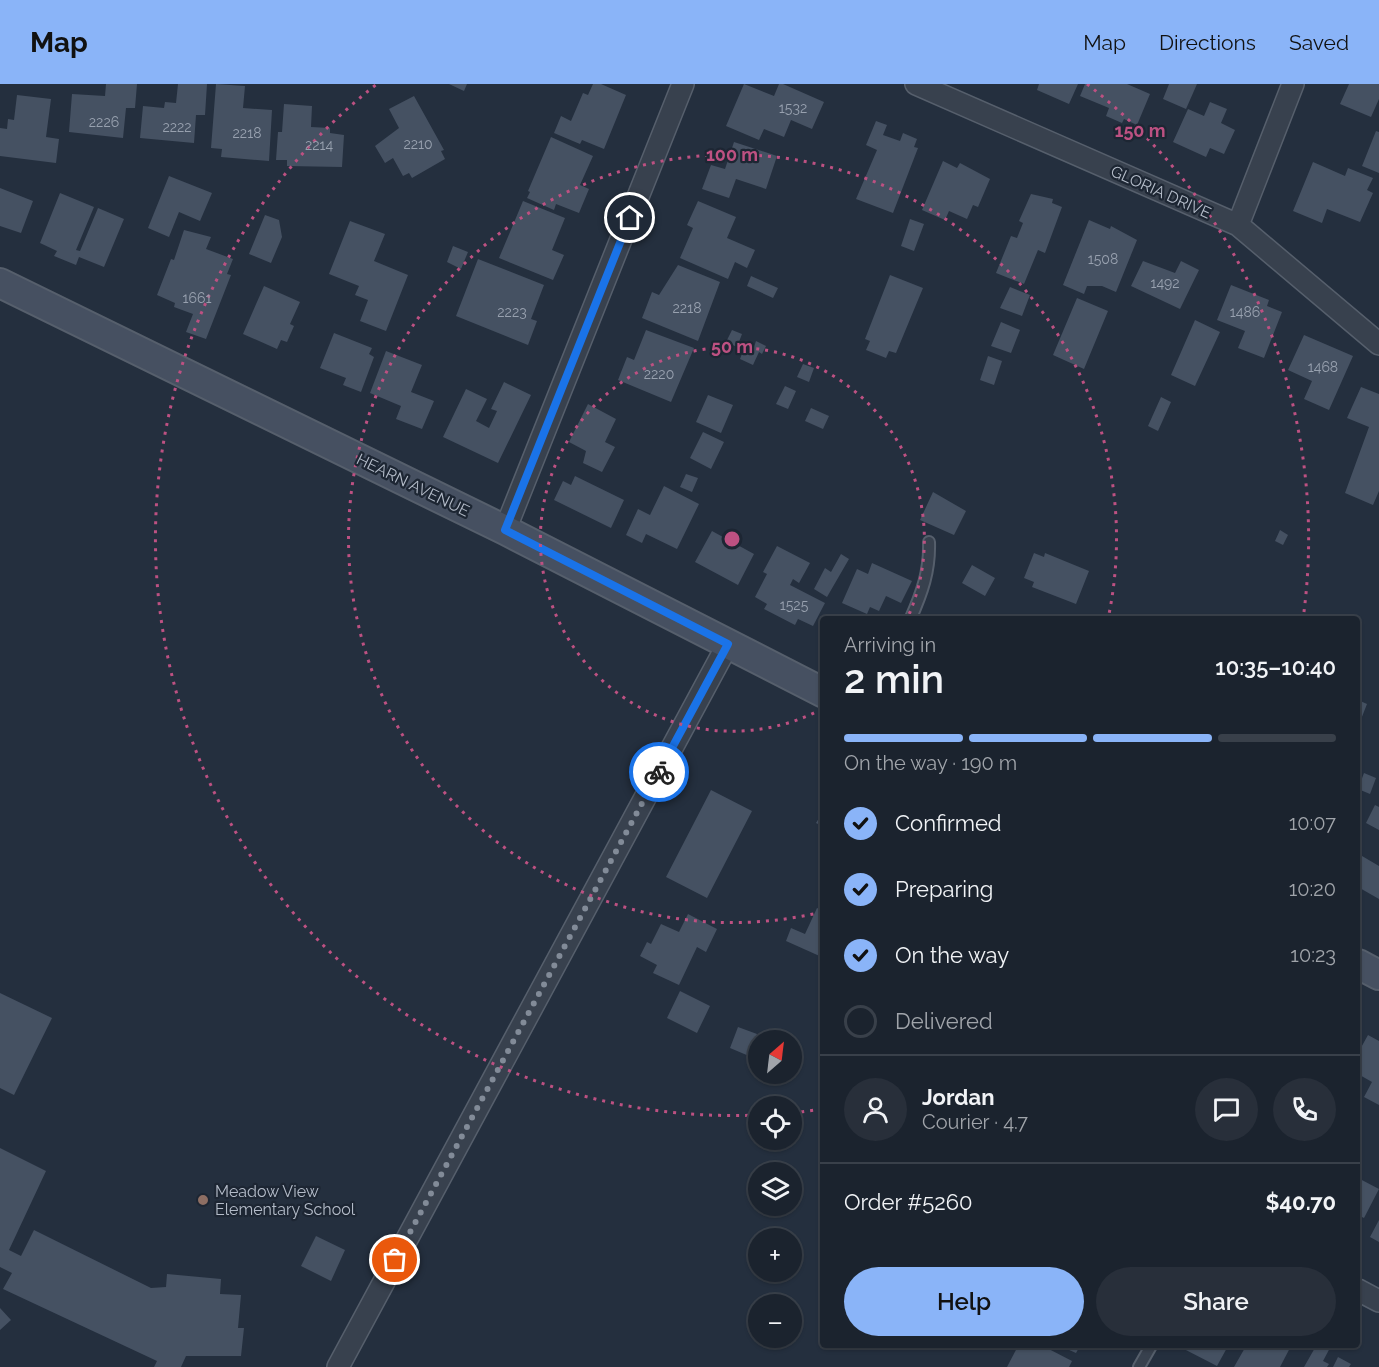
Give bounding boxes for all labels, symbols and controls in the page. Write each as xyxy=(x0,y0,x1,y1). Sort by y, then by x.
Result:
text: Map xyxy=(30,26,88,59)
text: Map xyxy=(1083,30,1126,55)
text: Directions xyxy=(1159,30,1256,55)
text: Saved xyxy=(1289,30,1349,55)
house number: 1532 xyxy=(779,100,807,116)
house number: 2226 xyxy=(89,114,119,130)
house number: 2222 xyxy=(162,119,192,135)
text: 150 m xyxy=(1115,120,1166,141)
house number: 2218 xyxy=(233,125,261,141)
house number: 2210 xyxy=(403,136,433,152)
house number: 2214 xyxy=(305,137,333,153)
text: 100 m xyxy=(706,144,758,165)
street label: GLORIA DRIVE xyxy=(1108,161,1214,223)
pin xyxy=(604,192,655,243)
icon: home xyxy=(613,201,646,234)
house number: 1508 xyxy=(1088,251,1118,267)
house number: 1492 xyxy=(1150,275,1180,291)
house number: 1661 xyxy=(183,290,211,306)
house number: 2218 xyxy=(673,300,701,316)
house number: 2223 xyxy=(497,304,527,320)
house number: 1486 xyxy=(1230,304,1260,320)
text: 50 m xyxy=(711,336,753,357)
house number: 1468 xyxy=(1308,359,1338,375)
house number: 2220 xyxy=(644,366,674,382)
street label: HEARN AVENUE xyxy=(353,449,473,521)
centre of rings xyxy=(722,529,742,549)
house number: 1525 xyxy=(780,597,809,613)
text: Arriving in xyxy=(844,633,936,657)
text: 10:35–10:40 xyxy=(1215,654,1336,680)
text: 2 min xyxy=(844,656,944,702)
courier xyxy=(629,742,689,802)
text: On the way · 190 m xyxy=(844,751,1017,775)
icon: bike xyxy=(643,756,676,789)
icon: check xyxy=(844,807,877,840)
text: Confirmed xyxy=(895,810,1002,836)
text: 10:07 xyxy=(1289,811,1336,835)
icon: check xyxy=(844,873,877,906)
text: Preparing xyxy=(895,876,993,902)
text: 10:20 xyxy=(1289,877,1336,901)
icon: check xyxy=(844,939,877,972)
text: On the way xyxy=(895,942,1009,968)
text: 10:23 xyxy=(1290,943,1336,967)
text: Delivered xyxy=(895,1008,993,1034)
north arrow xyxy=(748,1030,802,1084)
map controls xyxy=(748,1030,802,1348)
button: person xyxy=(844,1078,907,1141)
button: chat xyxy=(1195,1078,1258,1141)
button: phone xyxy=(1273,1078,1336,1141)
text: Jordan xyxy=(922,1084,994,1110)
button: locate xyxy=(748,1096,802,1150)
text: Courier · 4.7 xyxy=(922,1110,1028,1134)
button: layers xyxy=(748,1162,802,1216)
place label: Meadow View Elementary School xyxy=(215,1182,356,1219)
text: Order #5260 xyxy=(844,1189,972,1215)
text: $40.70 xyxy=(1266,1189,1336,1215)
marker: Meadow View Elementary School xyxy=(196,1193,210,1207)
button: + xyxy=(748,1228,802,1282)
pin xyxy=(369,1234,420,1285)
icon: bag xyxy=(378,1243,411,1276)
button: Help xyxy=(844,1267,1084,1336)
button: Share xyxy=(1096,1267,1336,1336)
button: − xyxy=(748,1294,802,1348)

